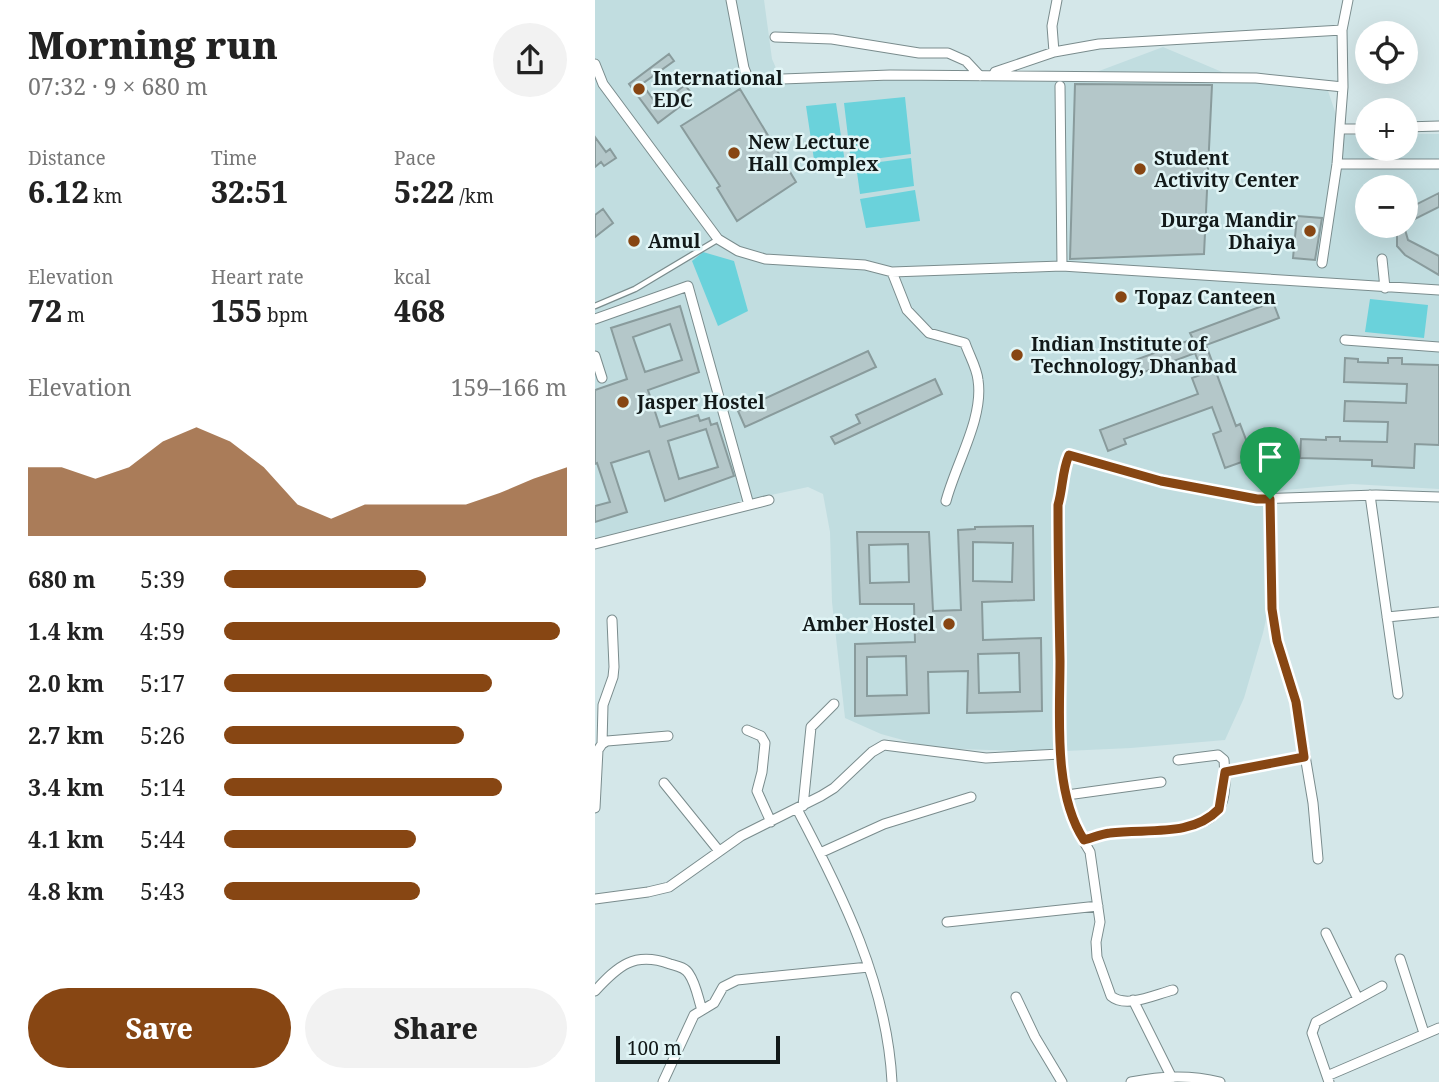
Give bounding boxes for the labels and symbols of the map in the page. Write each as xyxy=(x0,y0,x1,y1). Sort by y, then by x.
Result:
place label: International EDC xyxy=(653,65,783,113)
marker: International EDC xyxy=(631,81,647,97)
place label: New Lecture Hall Complex xyxy=(748,129,879,177)
marker: New Lecture Hall Complex xyxy=(726,145,742,161)
place label: Student Activity Center xyxy=(1154,145,1299,193)
marker: Student Activity Center xyxy=(1132,161,1148,177)
place label: Durga Mandir Dhaiya xyxy=(1161,207,1296,255)
marker: Durga Mandir Dhaiya xyxy=(1302,223,1318,239)
place label: Amul xyxy=(648,228,701,254)
marker: Amul xyxy=(626,233,642,249)
place label: Topaz Canteen xyxy=(1135,284,1276,310)
marker: Topaz Canteen xyxy=(1113,289,1129,305)
place label: Indian Institute of Technology, Dhanbad xyxy=(1031,331,1237,379)
marker: Indian Institute of Technology, Dhanbad xyxy=(1009,347,1025,363)
place label: Jasper Hostel xyxy=(636,389,765,415)
marker: Jasper Hostel xyxy=(615,394,631,410)
pin xyxy=(1240,427,1300,499)
place label: Amber Hostel xyxy=(802,611,935,637)
marker: Amber Hostel xyxy=(941,616,957,632)
scale bar xyxy=(616,1033,781,1065)

